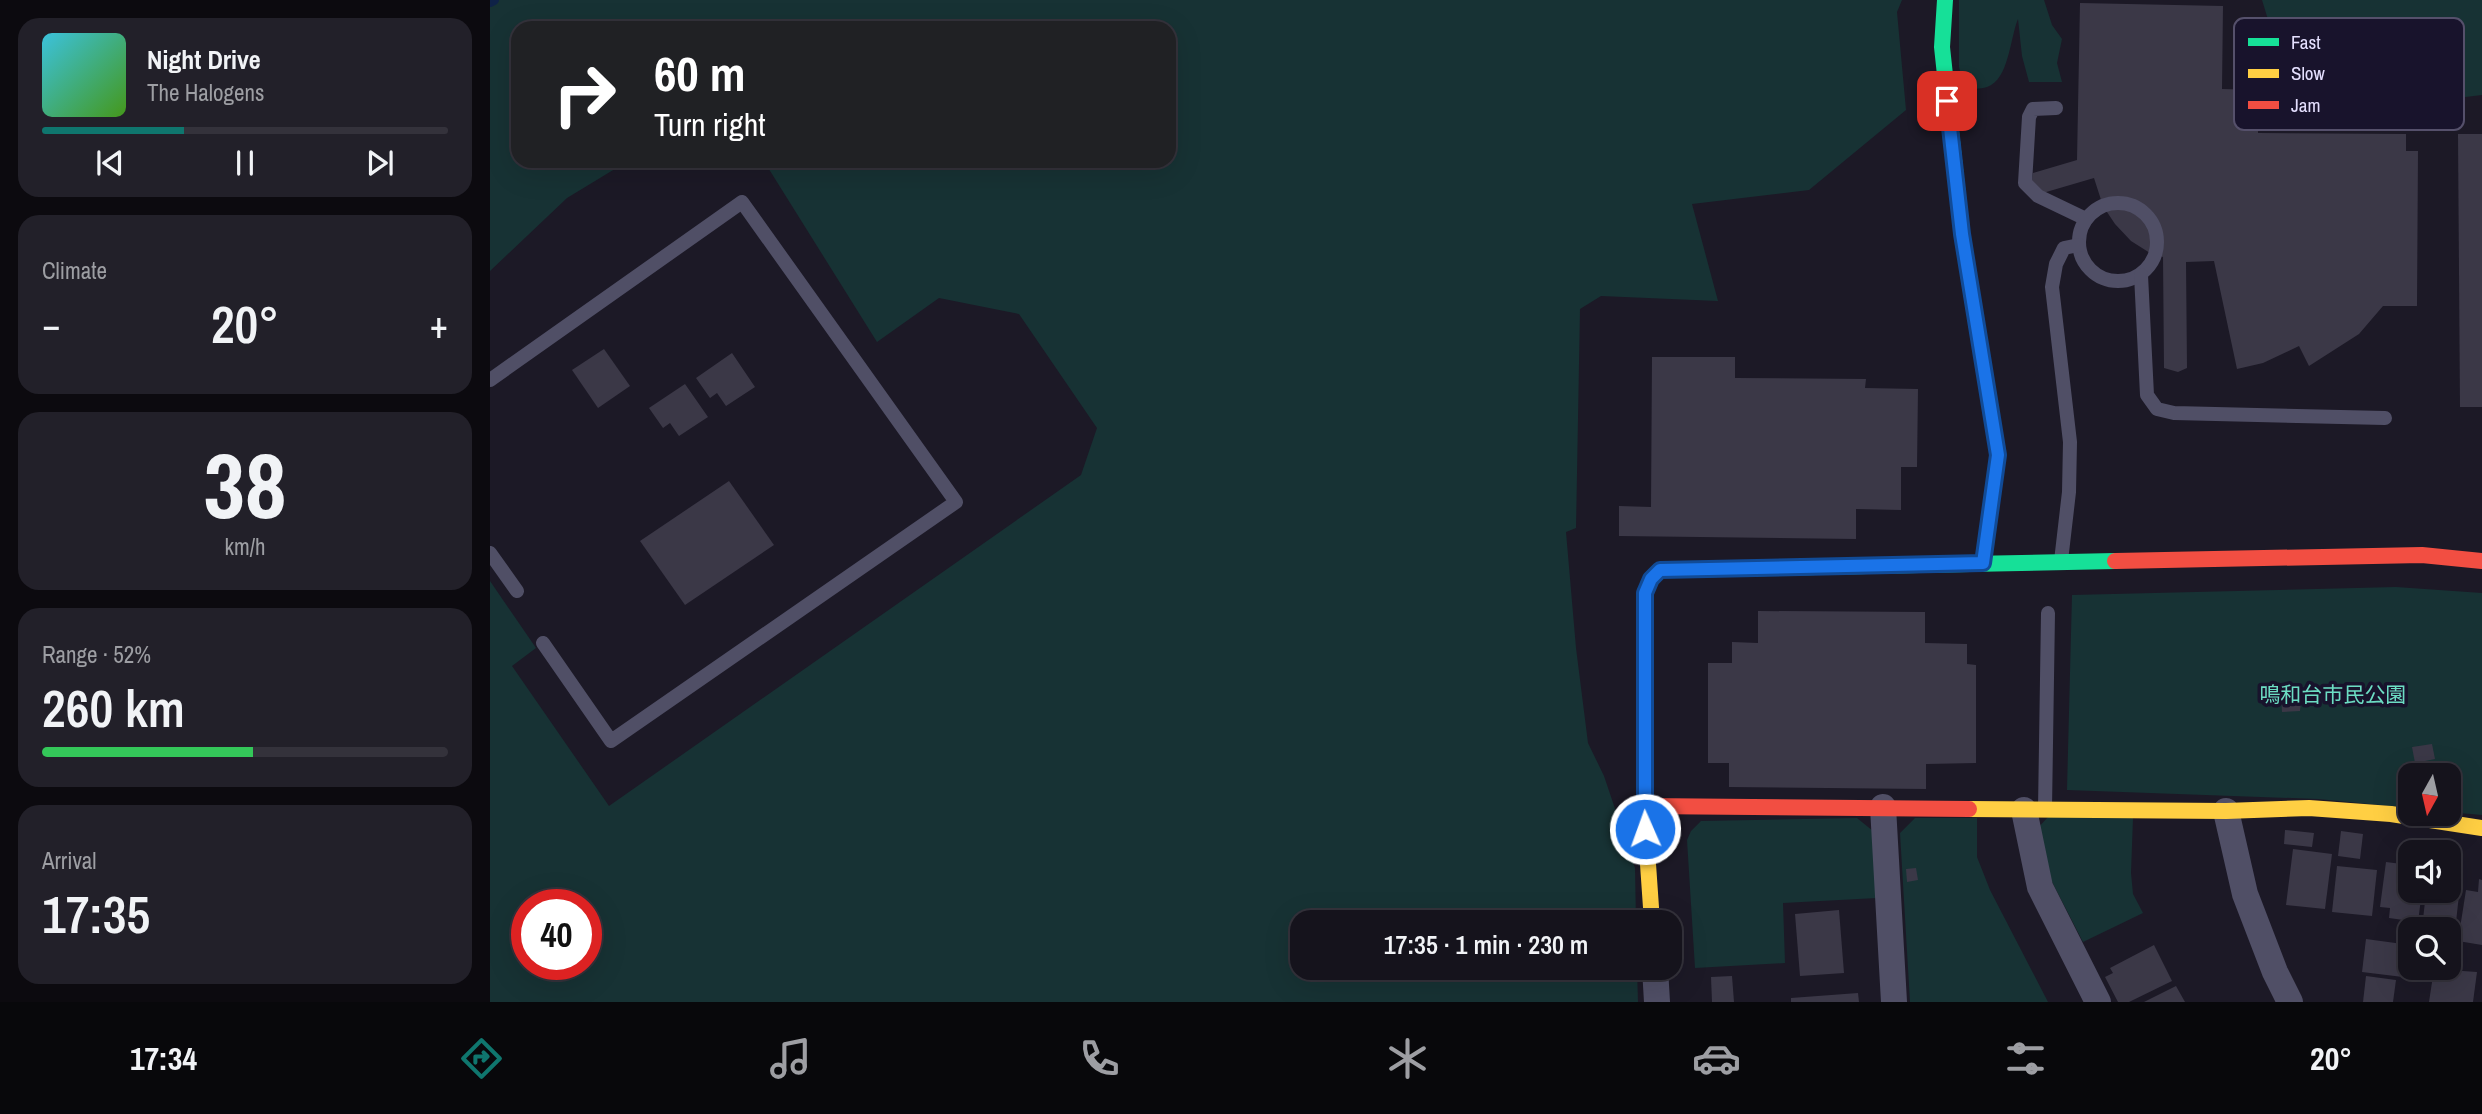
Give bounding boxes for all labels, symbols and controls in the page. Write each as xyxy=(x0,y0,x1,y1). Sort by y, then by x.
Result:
legend xyxy=(2234,18,2464,130)
text: Fast xyxy=(2291,29,2321,55)
text: 60 m xyxy=(654,40,746,106)
text: Night Drive xyxy=(147,42,261,77)
icon: right xyxy=(539,49,630,140)
text: Slow xyxy=(2291,60,2326,86)
pin xyxy=(1917,71,1977,131)
text: The Halogens xyxy=(147,77,264,108)
icon: arrive xyxy=(1928,82,1966,120)
text: Jam xyxy=(2291,92,2320,118)
text: Turn right xyxy=(654,103,766,146)
icon: previous xyxy=(91,144,129,182)
icon: pause xyxy=(226,144,264,182)
icon: next xyxy=(361,144,399,182)
text: Climate xyxy=(42,255,107,286)
text: 20° xyxy=(211,289,279,359)
text: − xyxy=(42,299,60,350)
text: + xyxy=(430,299,448,350)
text: 38 xyxy=(204,424,287,546)
text: km/h xyxy=(225,531,265,562)
text: Range · 52% xyxy=(42,639,151,670)
text: 260 km xyxy=(42,673,185,743)
park label: 鳴和台市民公園 xyxy=(2260,680,2407,709)
north arrow xyxy=(2398,763,2460,826)
map controls xyxy=(2398,763,2461,980)
position arrow xyxy=(1608,792,1682,866)
button: sound xyxy=(2398,840,2461,903)
text: Arrival xyxy=(42,845,97,876)
text: 17:35 xyxy=(42,879,150,949)
speed limit sign: 40 xyxy=(511,889,602,980)
button: search xyxy=(2398,917,2461,980)
text: 17:35 · 1 min · 230 m xyxy=(1384,927,1588,962)
icon: directions xyxy=(457,1034,506,1083)
icon: music xyxy=(766,1034,815,1083)
icon: phone xyxy=(1075,1034,1124,1083)
icon: climate xyxy=(1383,1034,1432,1083)
icon: car xyxy=(1692,1034,1741,1083)
icon: filters xyxy=(2001,1034,2050,1083)
text: 17:34 xyxy=(130,1037,197,1080)
text: 20° xyxy=(2310,1037,2352,1080)

